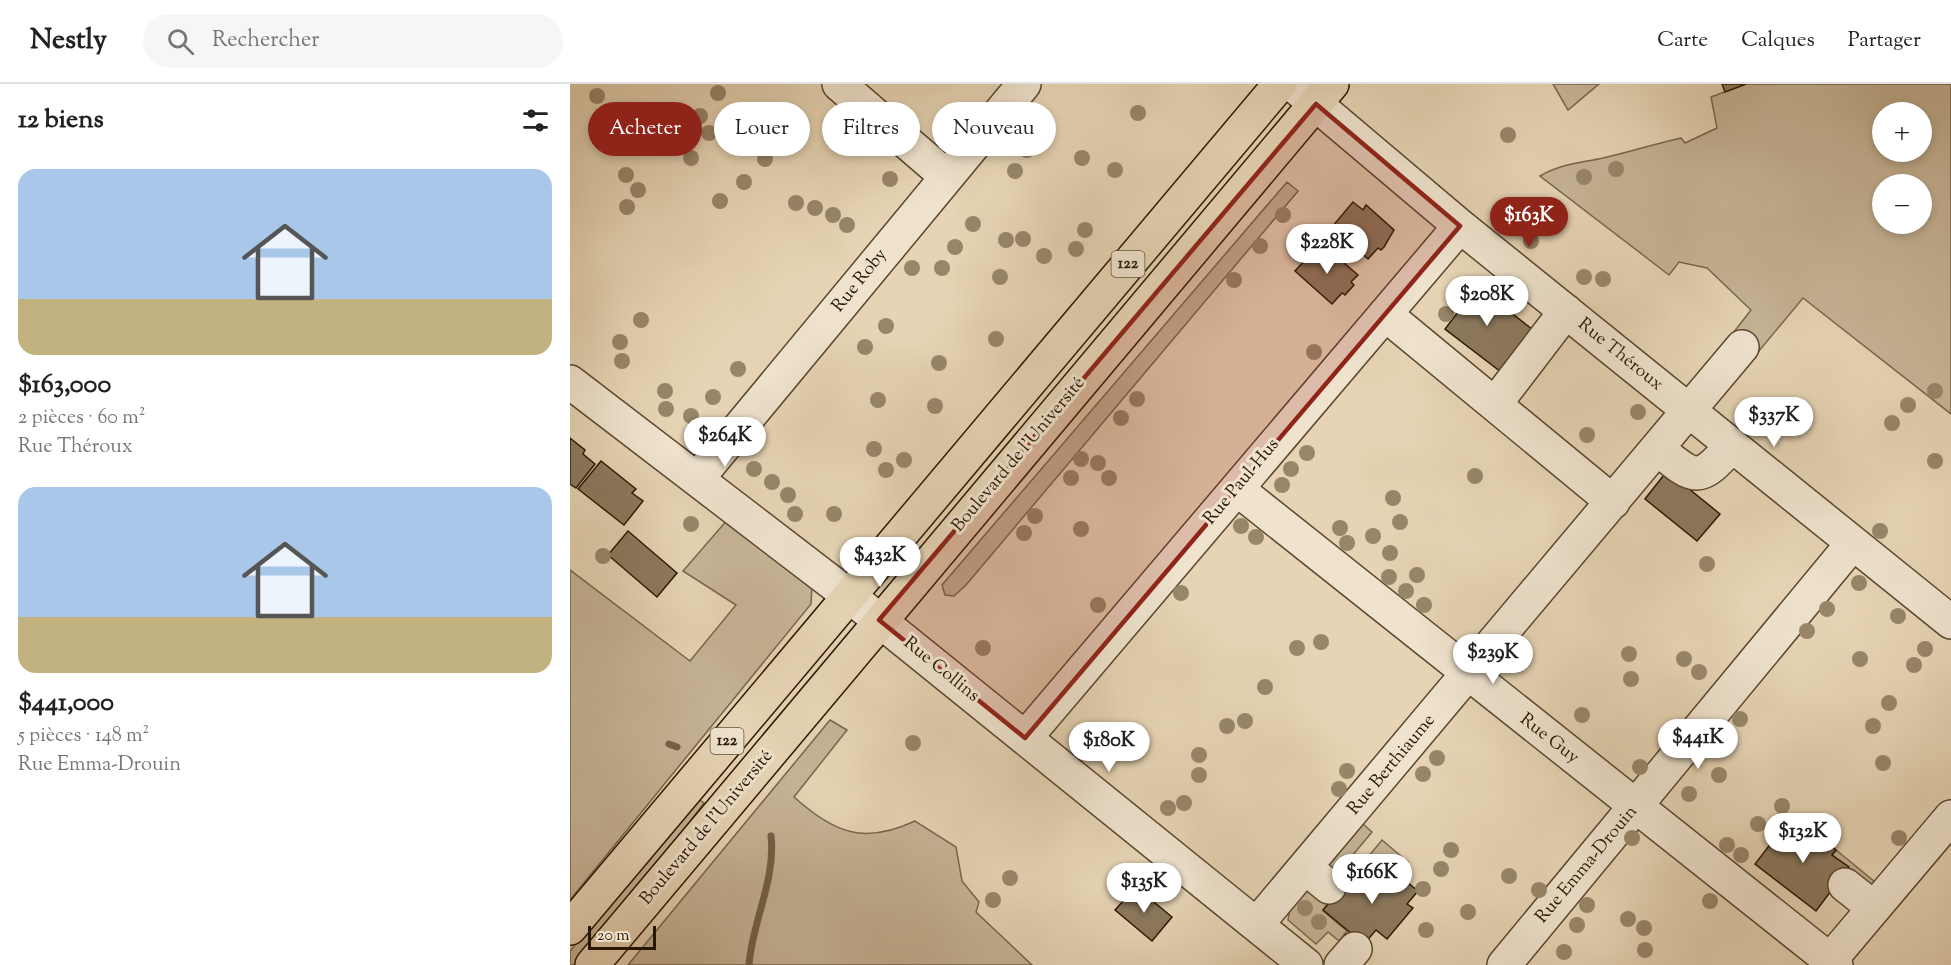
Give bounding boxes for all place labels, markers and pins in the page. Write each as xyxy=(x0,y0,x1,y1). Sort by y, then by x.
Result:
pin: $163K xyxy=(1487,197,1571,248)
pin: $228K xyxy=(1285,224,1369,275)
pin: $208K xyxy=(1445,276,1529,327)
pin: $337K xyxy=(1732,397,1816,448)
pin: $264K xyxy=(683,417,767,468)
pin: $432K xyxy=(838,537,922,588)
pin: $239K xyxy=(1451,634,1535,685)
pin: $441K xyxy=(1656,719,1740,770)
pin: $180K xyxy=(1067,722,1151,773)
pin: $132K xyxy=(1761,813,1845,864)
pin: $166K xyxy=(1330,854,1414,905)
pin: $135K xyxy=(1102,863,1186,914)

